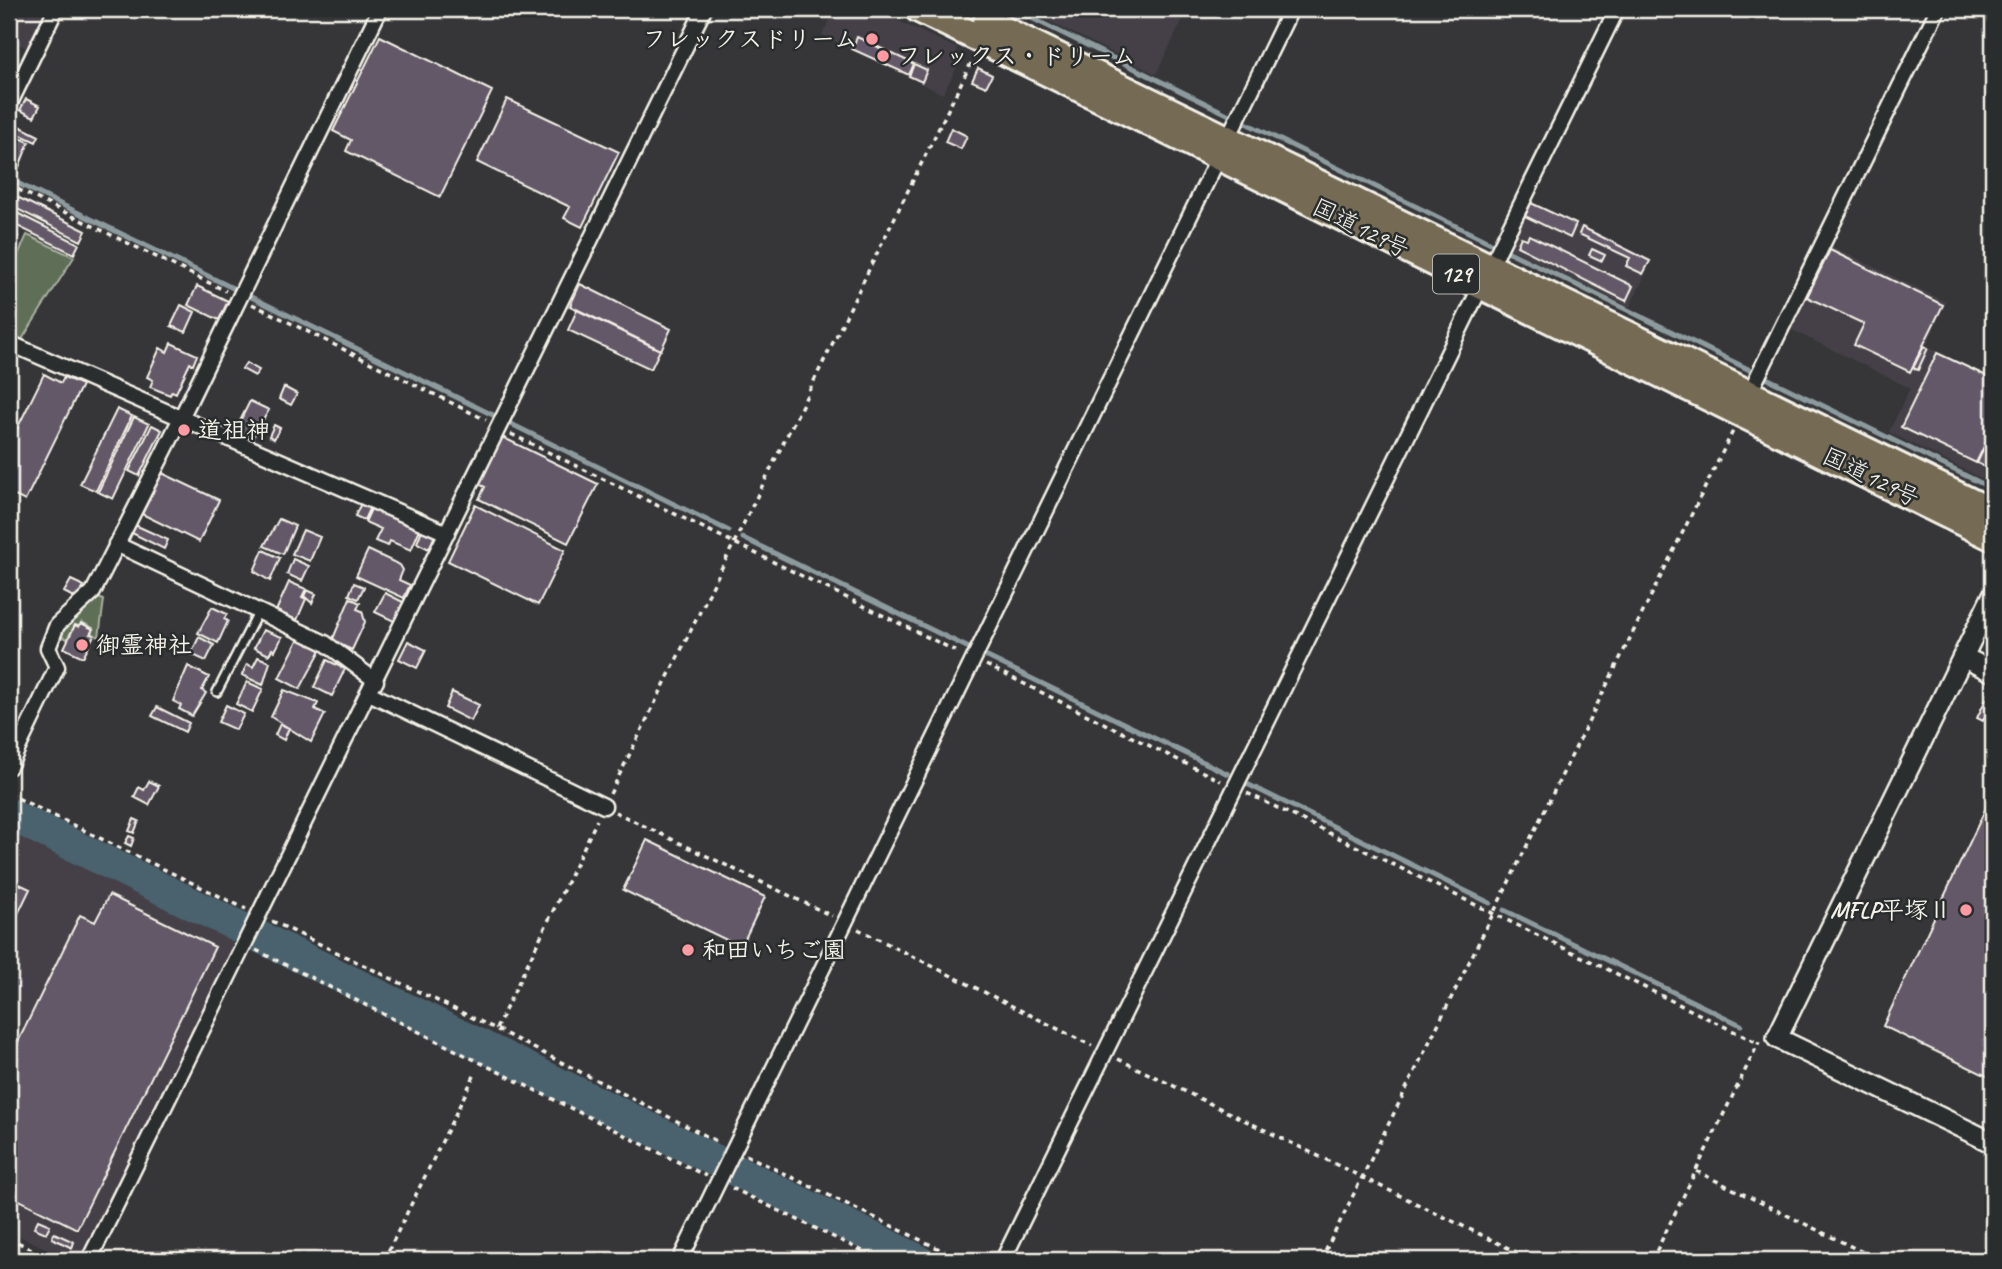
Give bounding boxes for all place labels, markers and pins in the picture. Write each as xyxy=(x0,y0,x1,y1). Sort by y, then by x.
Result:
place label: フレックスドリーム xyxy=(642,24,858,54)
marker: フレックスドリーム xyxy=(864,31,880,47)
place label: フレックス・ドリーム xyxy=(897,41,1136,71)
marker: フレックス・ドリーム xyxy=(875,48,891,64)
place label: 道祖神 xyxy=(198,415,270,445)
marker: 道祖神 xyxy=(176,422,192,438)
place label: 御霊神社 xyxy=(96,630,192,660)
marker: 御霊神社 xyxy=(74,637,90,653)
place label: MFLP平塚Ⅱ xyxy=(1830,895,1952,925)
marker: MFLP平塚Ⅱ xyxy=(1958,902,1974,918)
place label: 和田いちご園 xyxy=(702,935,846,965)
marker: 和田いちご園 xyxy=(680,942,696,958)

